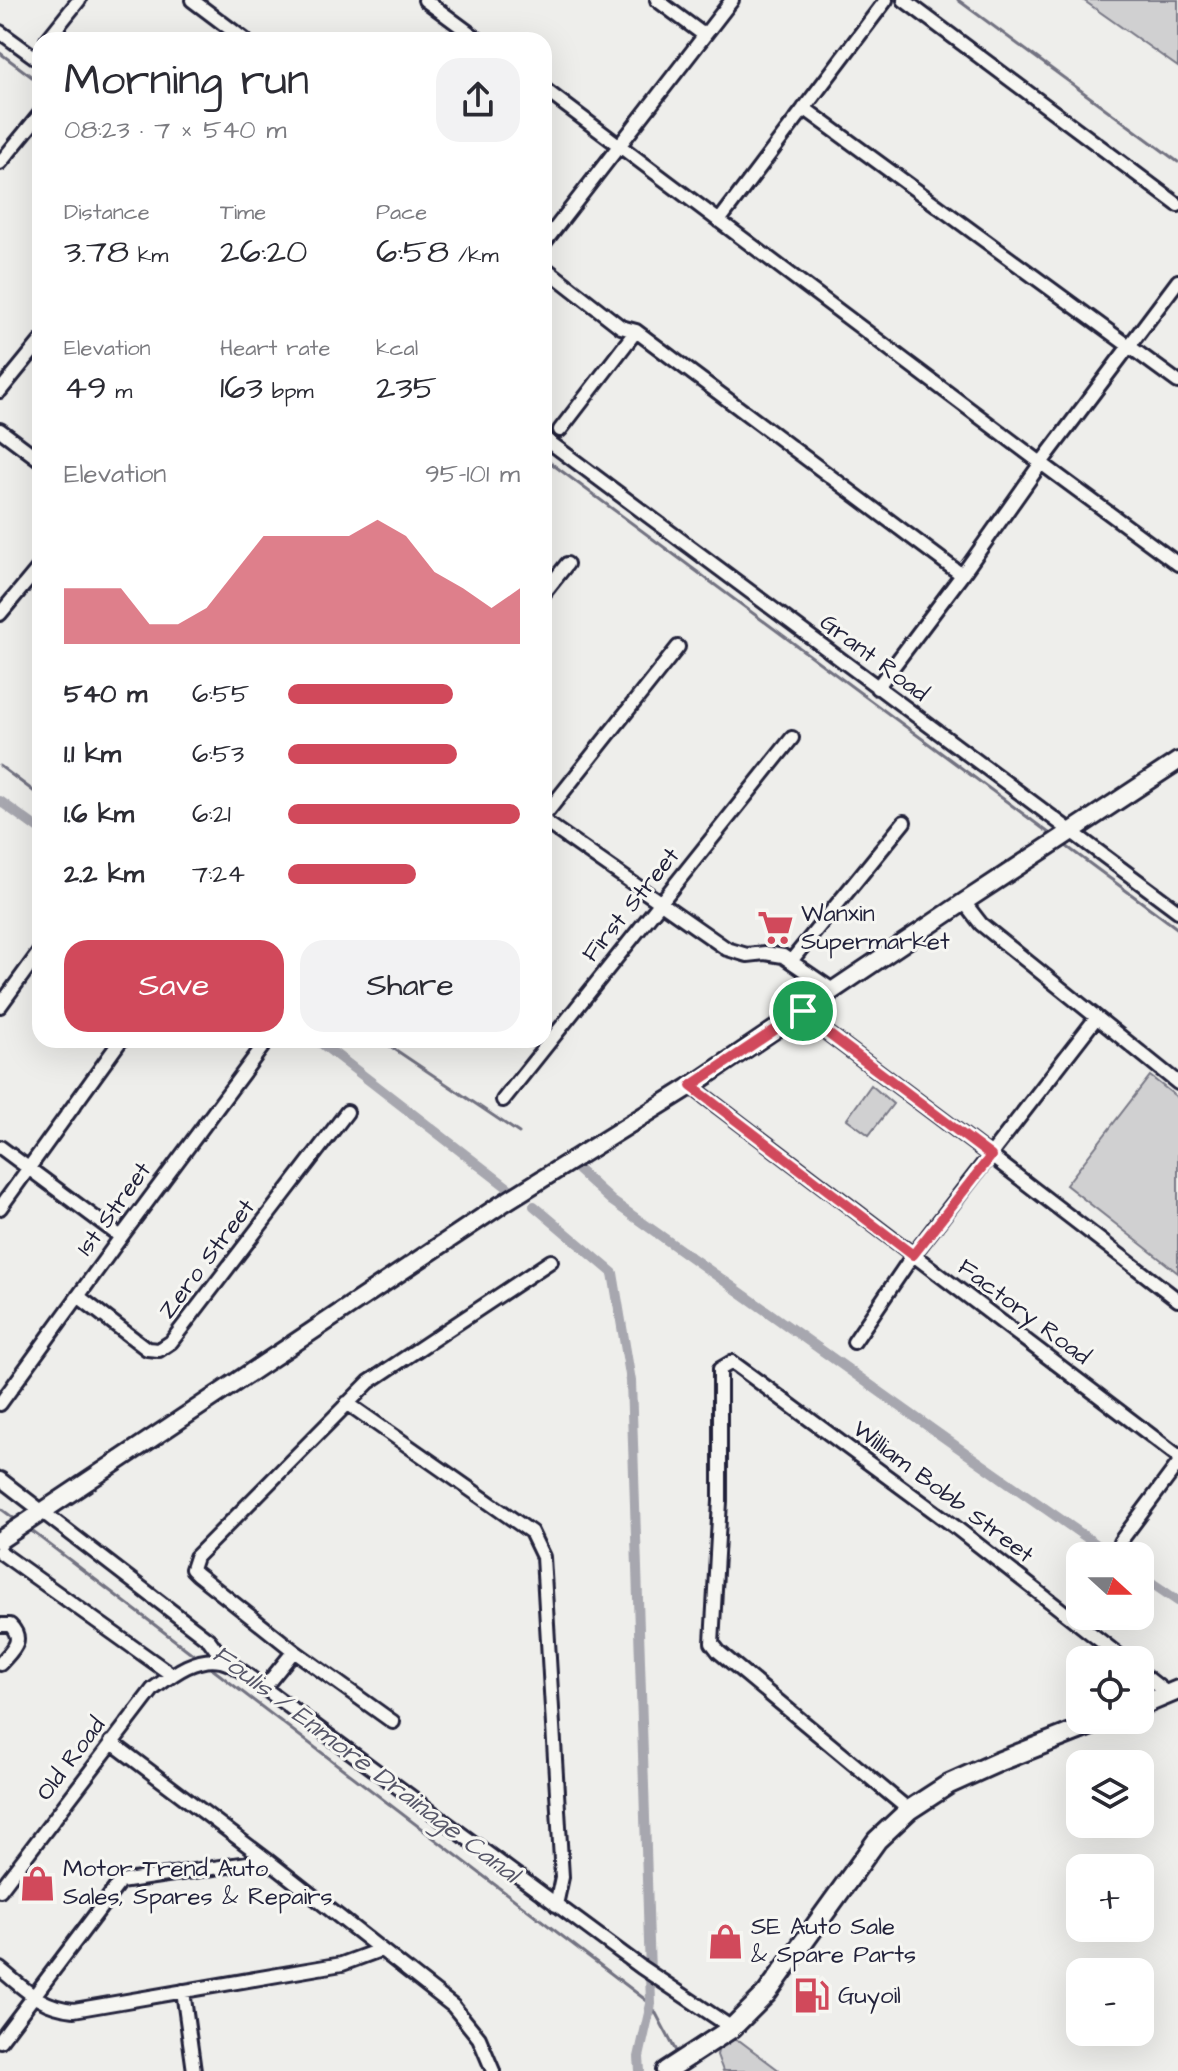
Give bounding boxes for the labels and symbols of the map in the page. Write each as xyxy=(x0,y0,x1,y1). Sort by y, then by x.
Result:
street label: Grant Road xyxy=(812,606,936,710)
street label: First Street xyxy=(574,840,688,970)
place label: Wanxin Supermarket xyxy=(801,897,950,959)
supermarket icon: Wanxin Supermarket xyxy=(756,909,794,947)
pin xyxy=(769,977,837,1045)
street label: 1st Street xyxy=(68,1155,160,1263)
street label: Zero Street xyxy=(151,1192,264,1326)
street label: Factory Road xyxy=(950,1251,1097,1374)
street label: William Bobb Street xyxy=(845,1413,1041,1572)
north arrow xyxy=(1066,1542,1154,1630)
water label: Foulis / Enmore Drainage Canal xyxy=(204,1636,529,1894)
street label: Old Road xyxy=(28,1710,114,1808)
place label: Motor Trend Auto Sales, Spares & Repairs xyxy=(63,1852,332,1914)
shop icon: Motor Trend Auto Sales, Spares & Repairs xyxy=(18,1864,56,1902)
place label: SE Auto Sale & Spare Parts xyxy=(751,1910,916,1972)
shop icon: SE Auto Sale & Spare Parts xyxy=(706,1922,744,1960)
fuel station icon: Guyoil xyxy=(793,1977,831,2015)
place label: Guyoil xyxy=(838,1979,901,2014)

